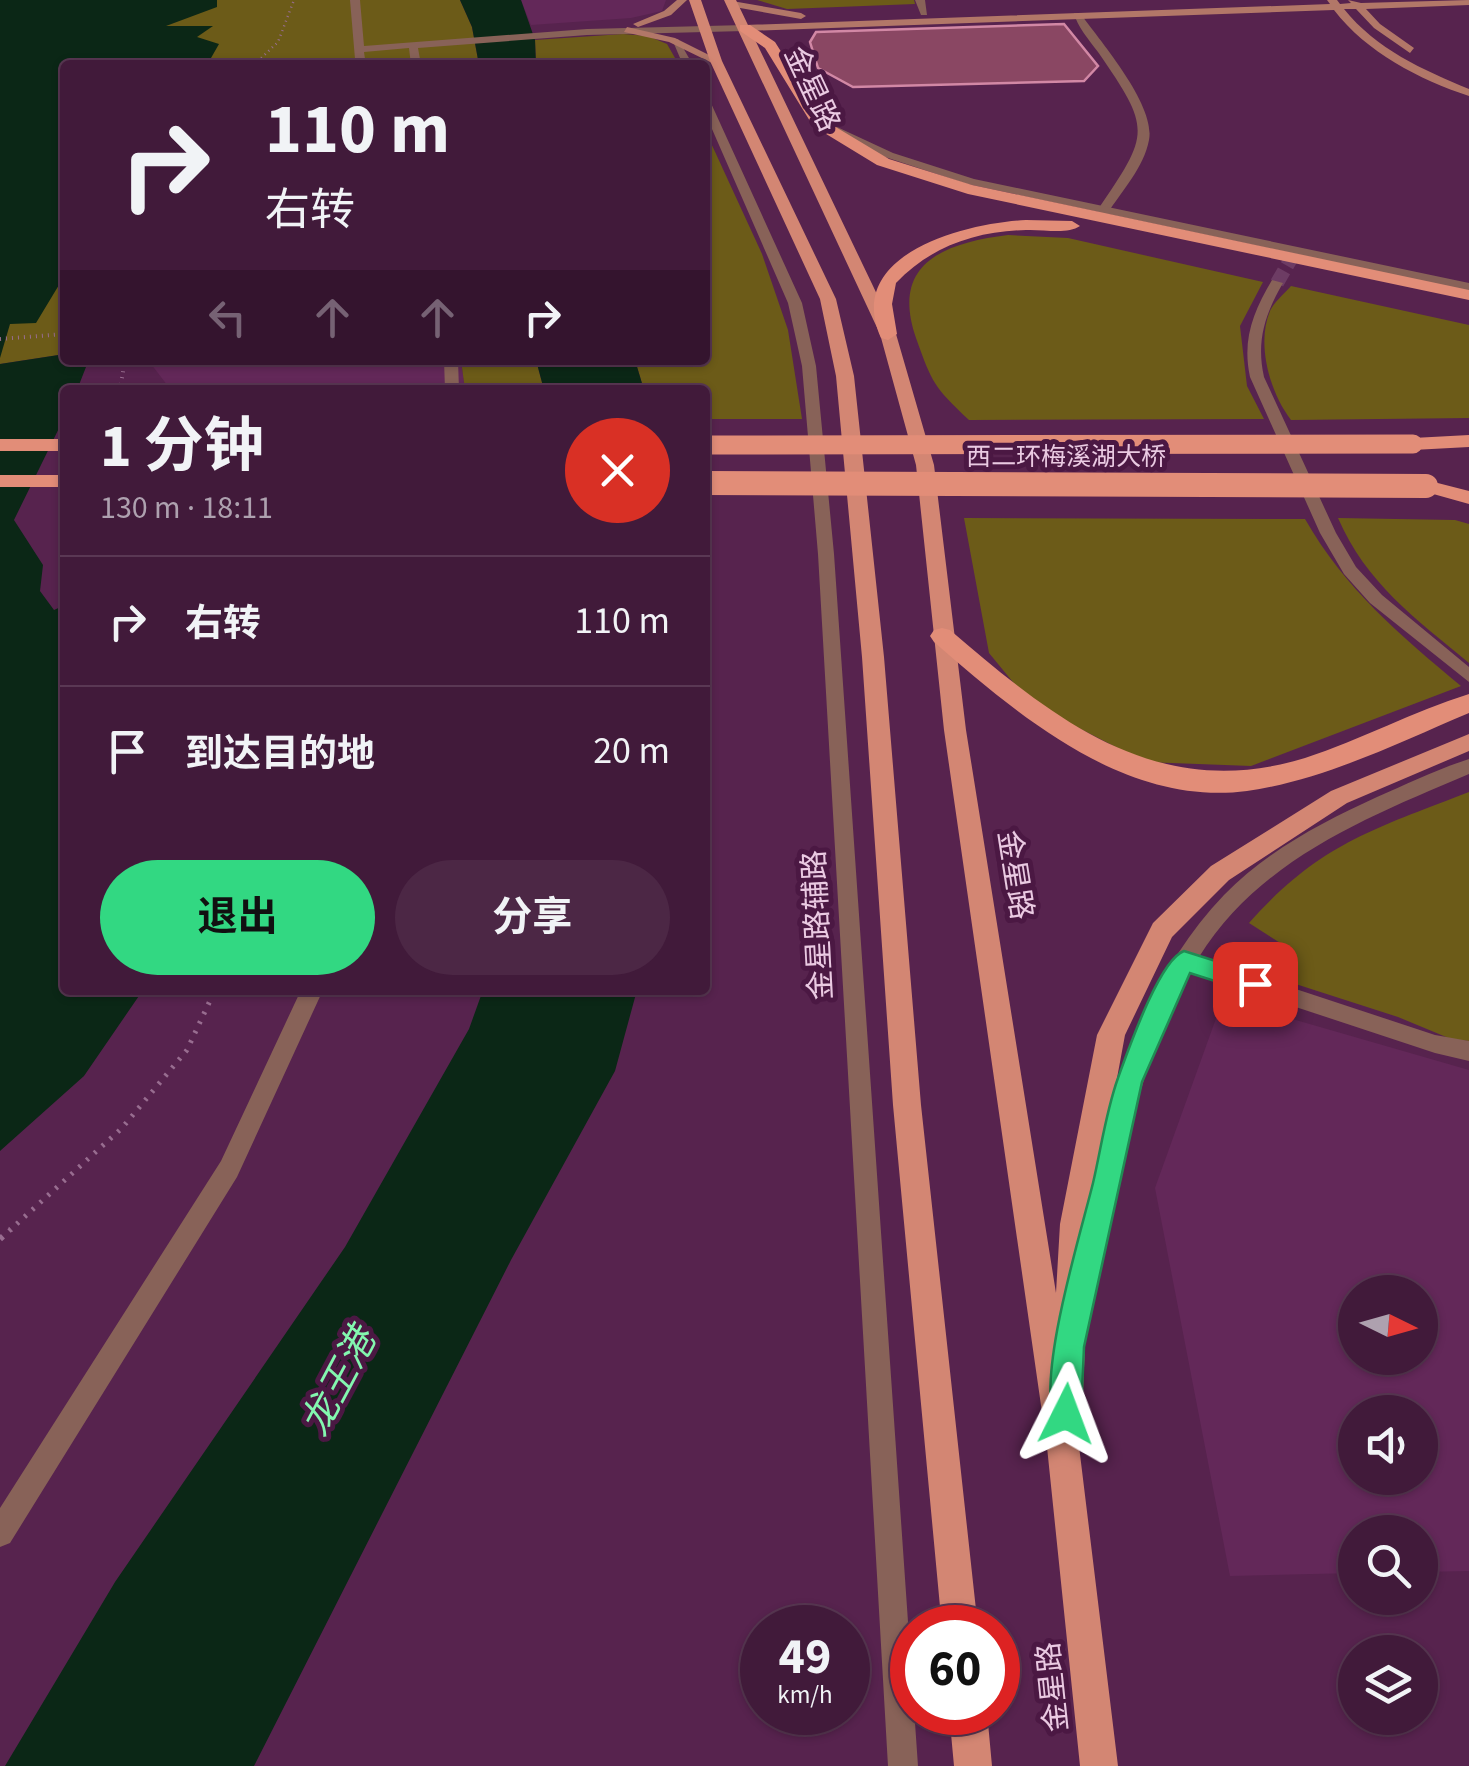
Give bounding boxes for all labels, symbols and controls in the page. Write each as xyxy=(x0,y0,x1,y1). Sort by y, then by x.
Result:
street label: 金星路 xyxy=(773,39,851,139)
text: 110 m xyxy=(265,80,450,180)
icon: right xyxy=(100,100,230,230)
text: 右转 xyxy=(265,179,355,243)
icon: left xyxy=(200,290,255,345)
icon: ahead xyxy=(305,290,360,345)
icon: ahead xyxy=(410,290,465,345)
icon: right xyxy=(515,290,570,345)
text: 1 分钟 xyxy=(100,405,264,490)
button: close xyxy=(565,418,670,523)
street label: 西二环梅溪湖大桥 xyxy=(966,439,1166,475)
text: 130 m · 18:11 xyxy=(100,485,273,531)
icon: right xyxy=(100,594,155,649)
text: 110 m xyxy=(574,594,670,648)
text: 右转 xyxy=(185,597,261,651)
icon: arrive xyxy=(100,724,155,779)
text: 20 m xyxy=(593,724,670,778)
text: 到达目的地 xyxy=(185,727,375,781)
street label: 金星路 xyxy=(987,827,1043,923)
street label: 金星路辅路 xyxy=(793,849,843,1001)
button: 退出 xyxy=(100,860,375,975)
button: 分享 xyxy=(395,860,670,975)
pin xyxy=(1213,942,1298,1027)
icon: arrive xyxy=(1228,957,1283,1012)
north arrow xyxy=(1338,1275,1438,1375)
map controls xyxy=(1338,1275,1438,1735)
water label: 龙王港 xyxy=(288,1315,392,1445)
position arrow xyxy=(1014,1362,1118,1466)
button: sound xyxy=(1338,1395,1438,1495)
button: search xyxy=(1338,1515,1438,1615)
speed limit sign: 60 xyxy=(890,1605,1020,1735)
text: 49 xyxy=(779,1622,831,1693)
button: layers xyxy=(1338,1635,1438,1735)
street label: 金星路 xyxy=(1027,1640,1079,1734)
text: km/h xyxy=(777,1677,833,1713)

